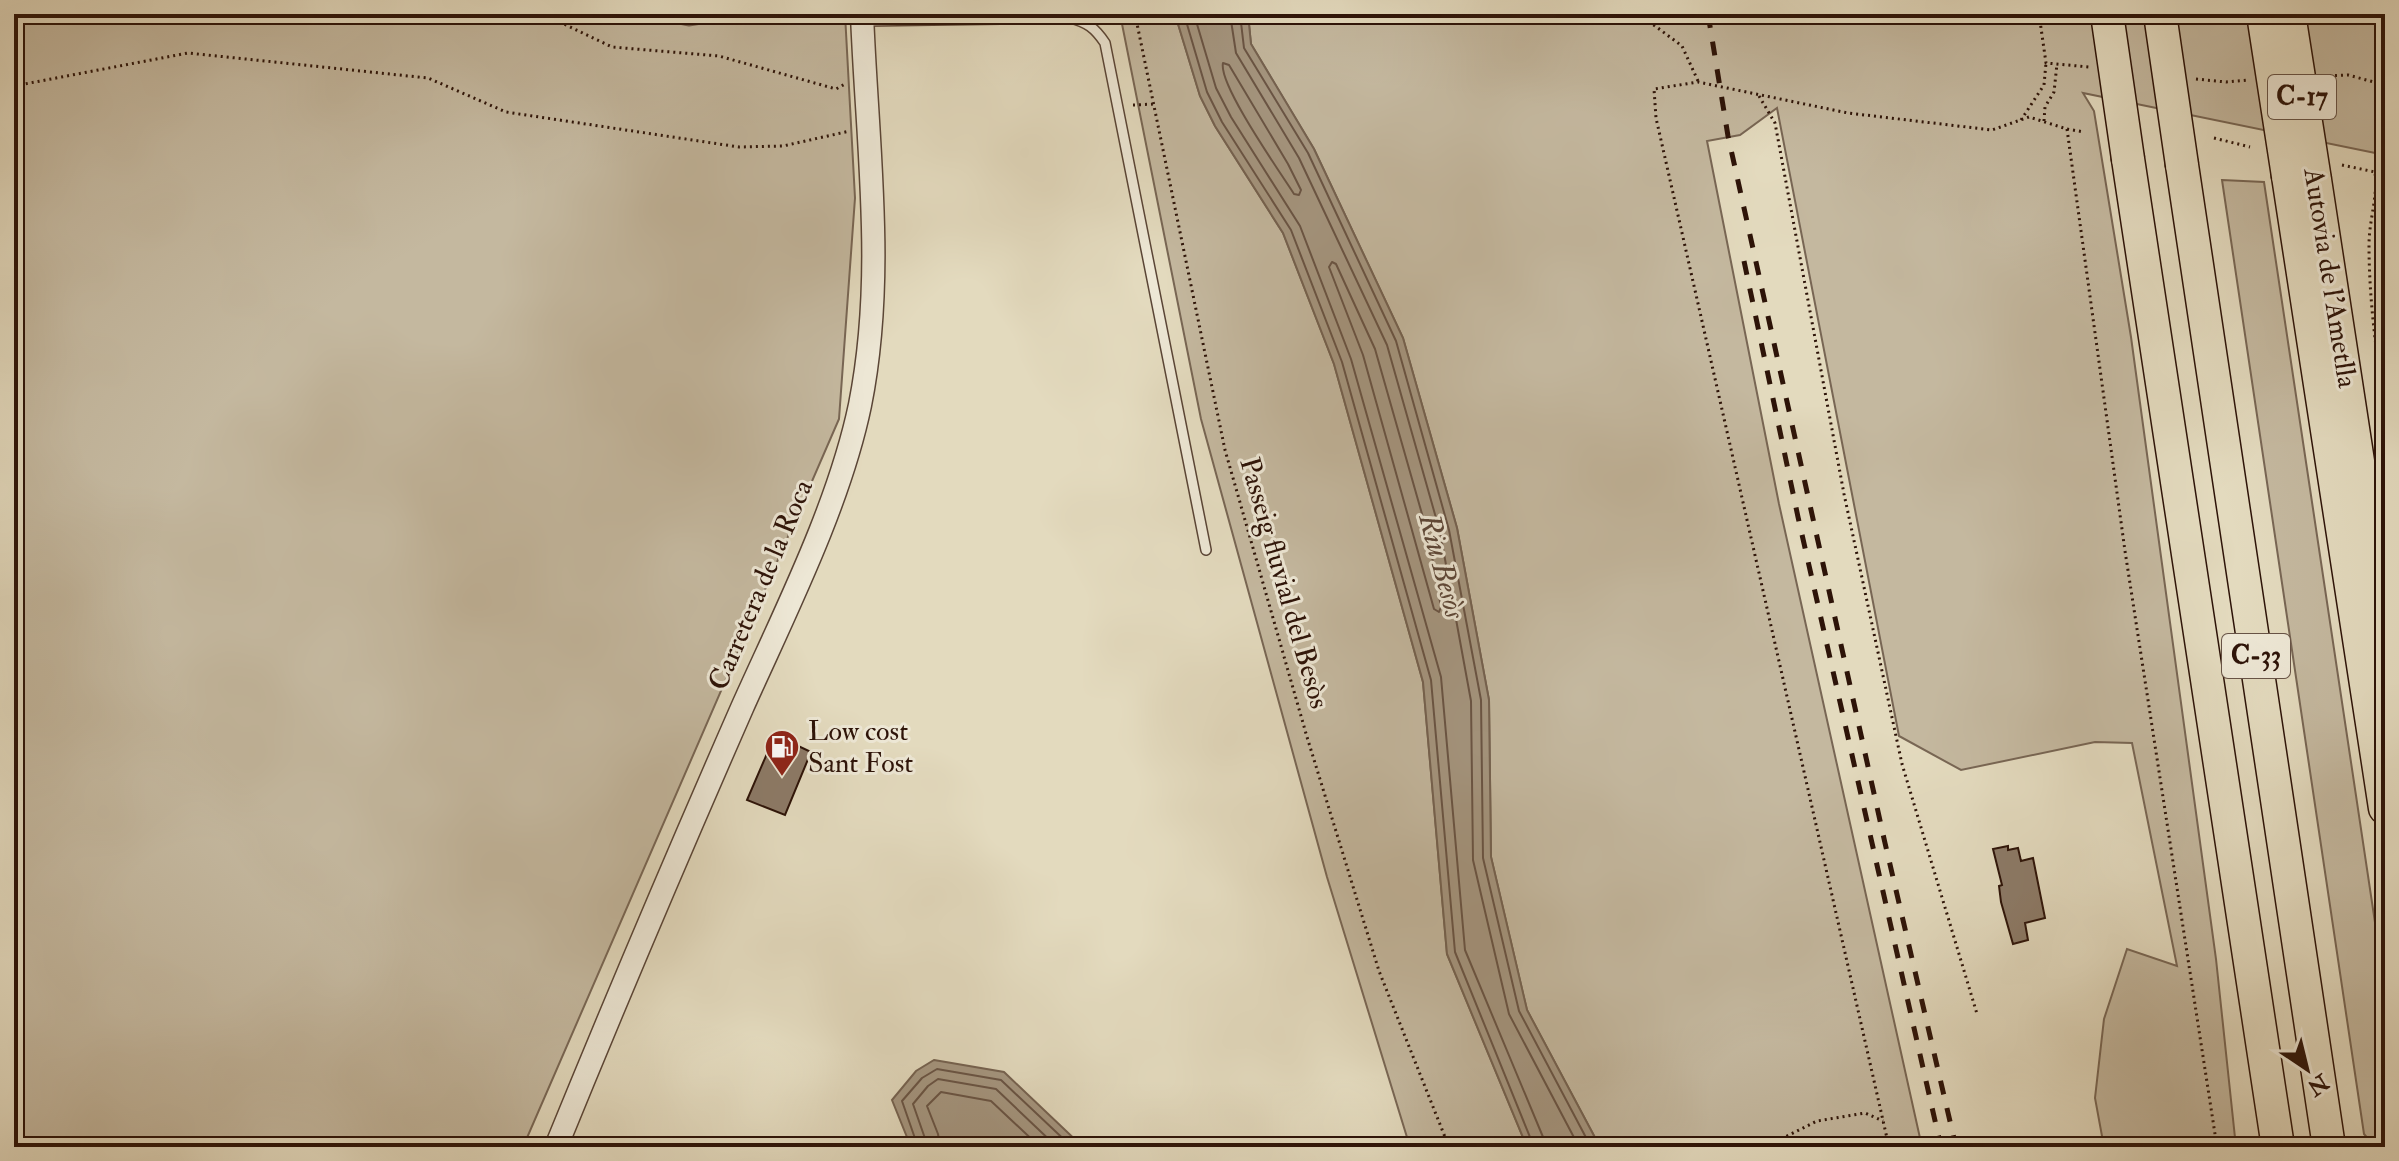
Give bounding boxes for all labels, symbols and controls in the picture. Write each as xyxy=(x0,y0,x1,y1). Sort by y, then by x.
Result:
road number: C-17 xyxy=(2268,75,2336,119)
street label: Autovia de l'Ametlla xyxy=(2295,165,2365,391)
street label: Passeig fluvial del Besòs xyxy=(1231,453,1337,713)
street label: Carretera de la Roca xyxy=(701,474,821,695)
water label: Riu Besòs xyxy=(1410,509,1474,623)
road number: C-33 xyxy=(2222,634,2290,678)
place label: Low cost Sant Fost xyxy=(808,714,913,781)
fuel station icon: Low cost Sant Fost xyxy=(763,728,801,778)
north arrow xyxy=(2267,1029,2347,1109)
text: N xyxy=(2302,1067,2335,1102)

